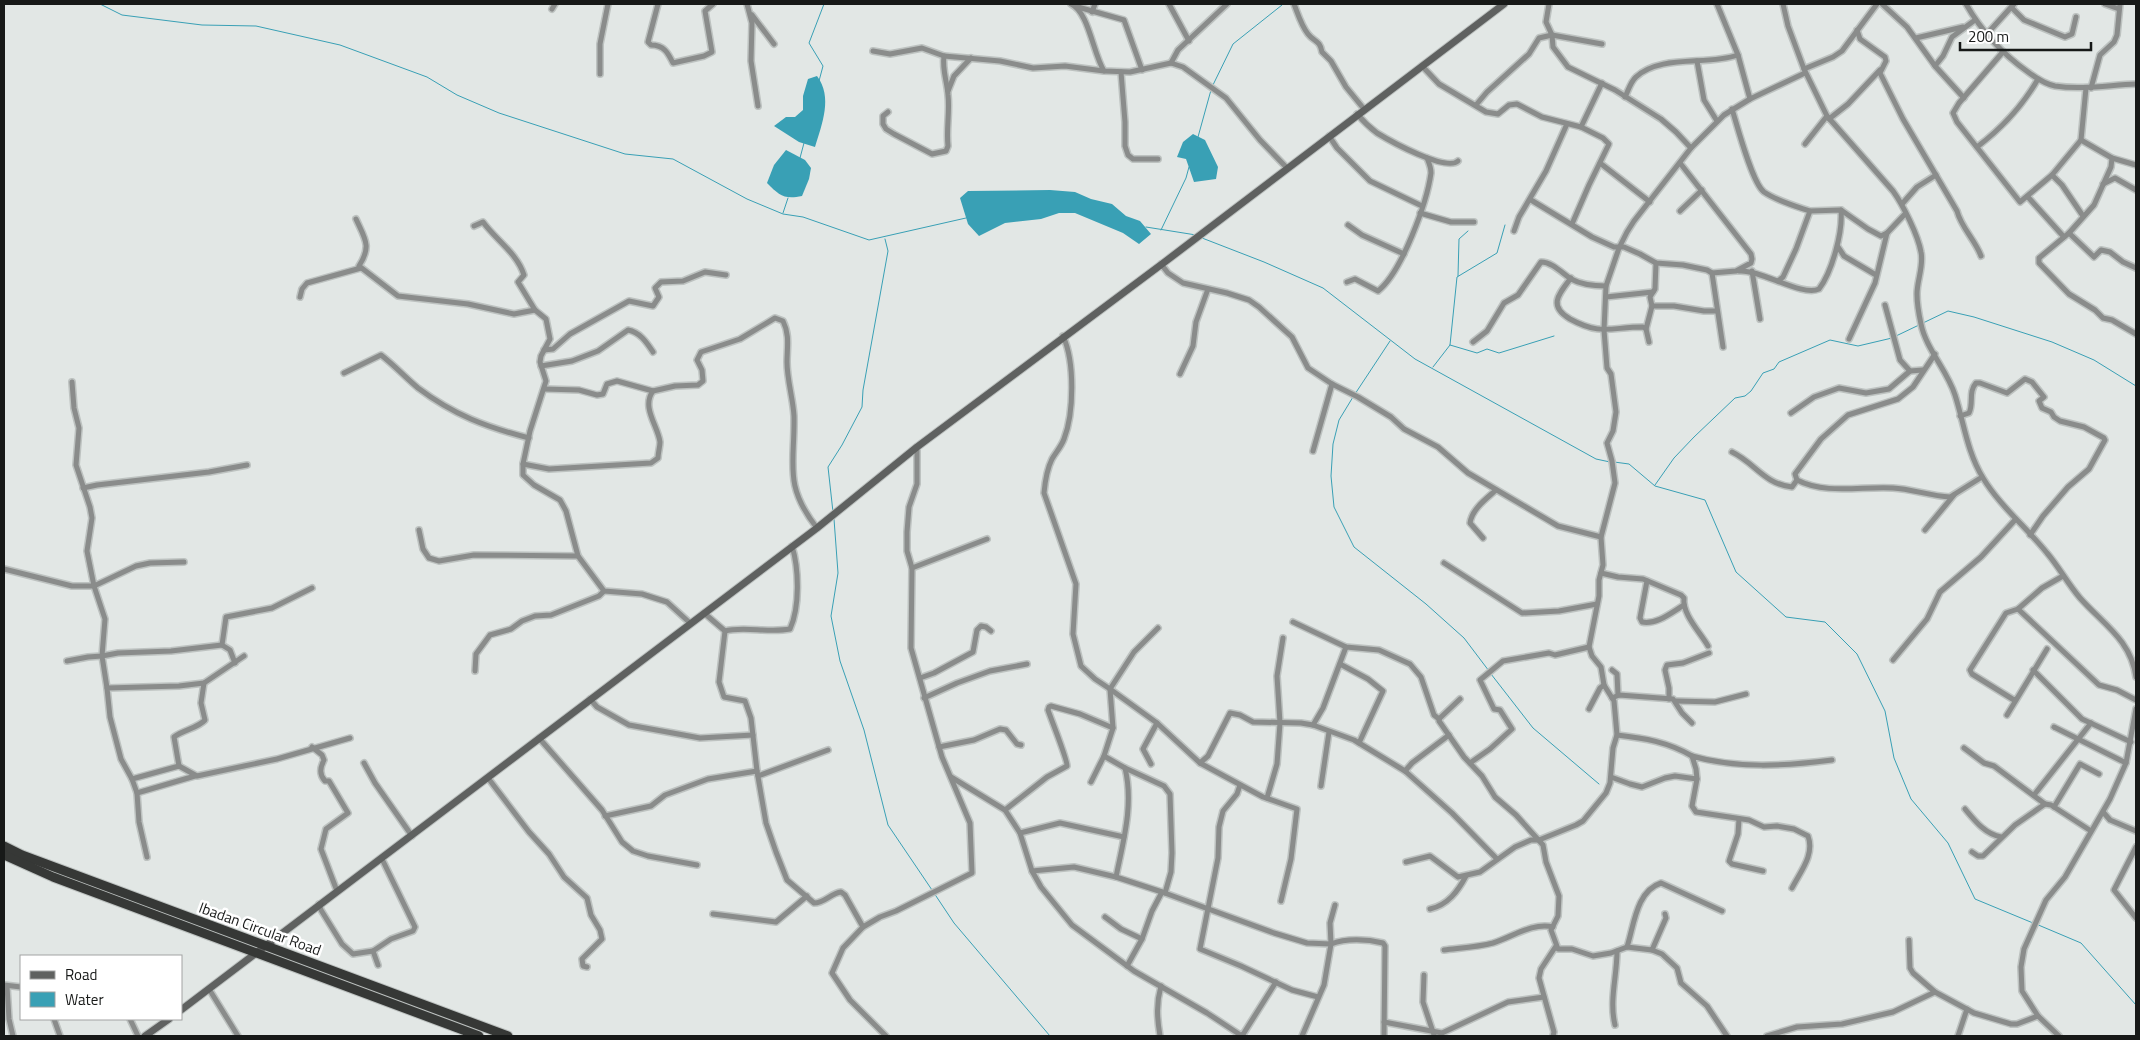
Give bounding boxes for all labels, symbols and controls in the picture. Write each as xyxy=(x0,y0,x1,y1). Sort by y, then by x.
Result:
scale bar xyxy=(1960,20,2091,52)
text: 200 m xyxy=(1968,25,2009,48)
street label: Ibadan Circular Road xyxy=(196,896,325,961)
legend xyxy=(20,955,182,1020)
text: Road xyxy=(65,963,97,986)
text: Water xyxy=(65,988,104,1011)

